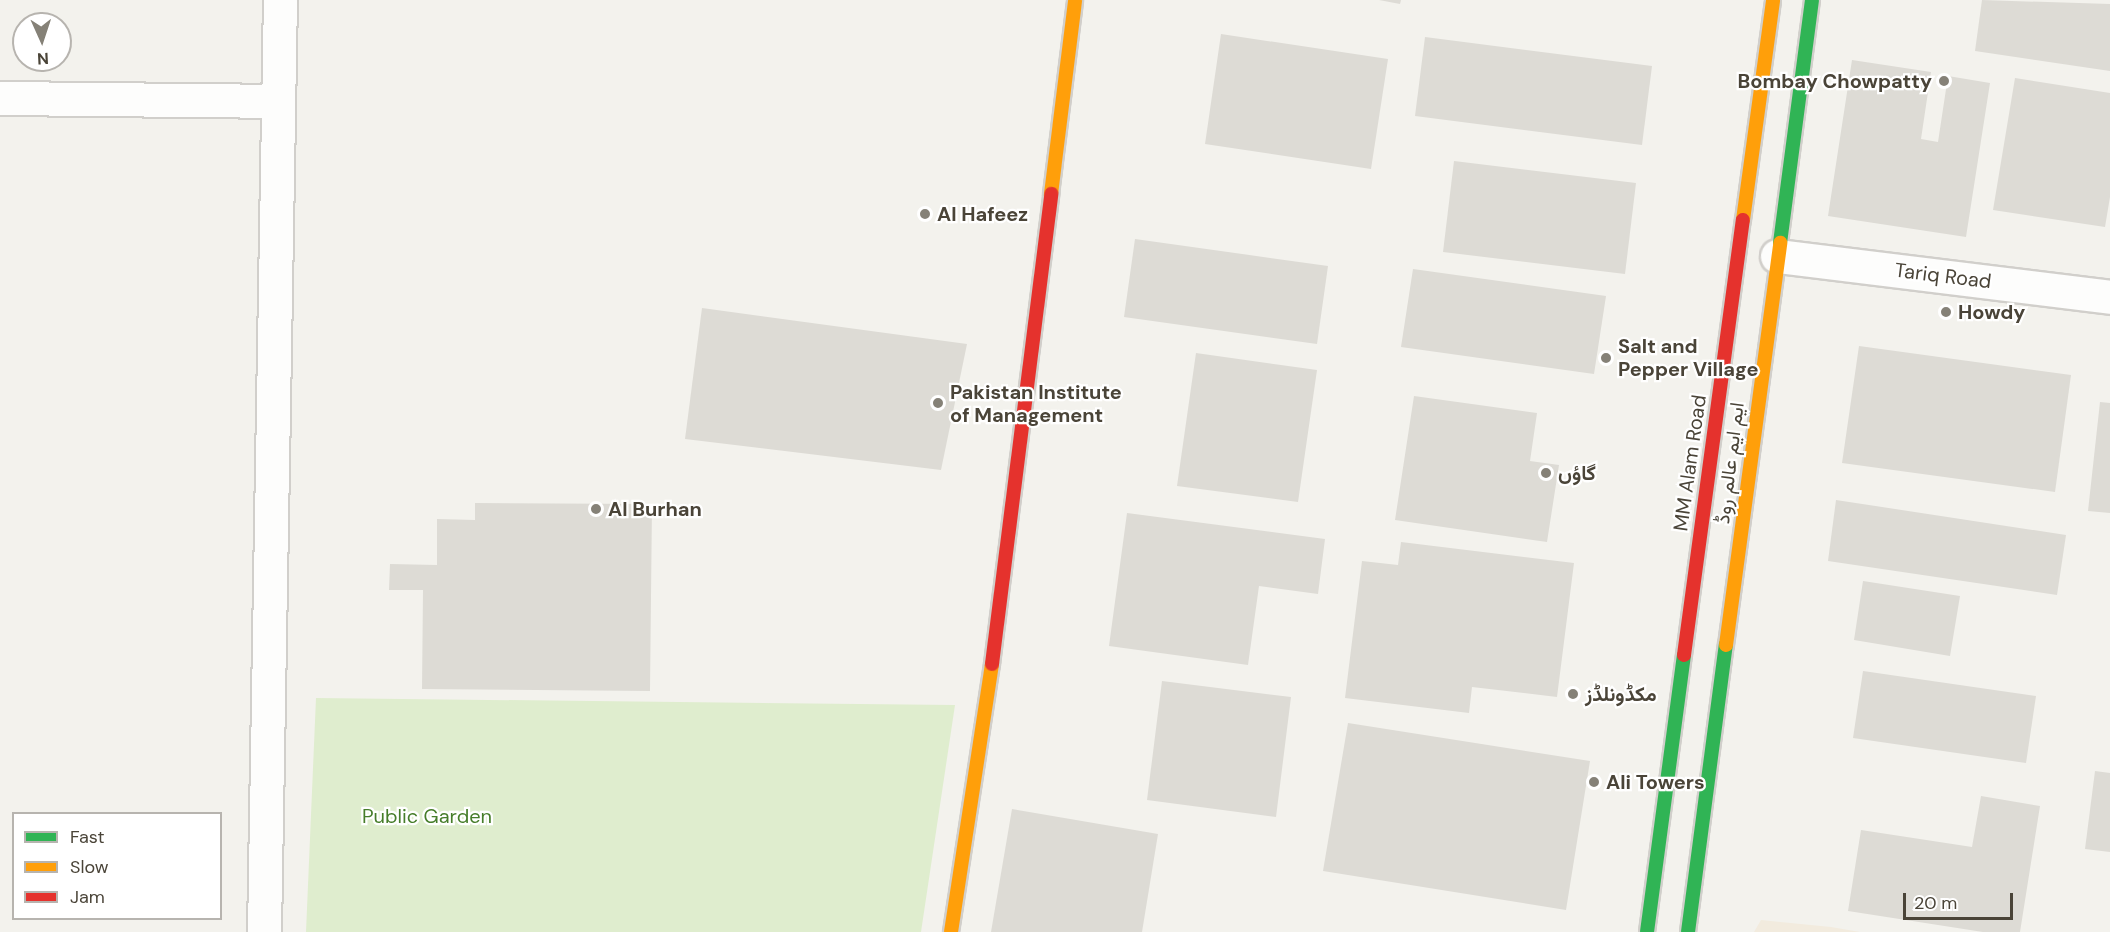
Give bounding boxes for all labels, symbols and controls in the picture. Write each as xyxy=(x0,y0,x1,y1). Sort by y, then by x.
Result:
north arrow xyxy=(12,12,72,72)
text: N xyxy=(36,48,49,69)
place label: Bombay Chowpatty xyxy=(1737,69,1932,93)
marker: Bombay Chowpatty xyxy=(1937,74,1951,88)
place label: Al Hafeez xyxy=(937,202,1028,226)
marker: Al Hafeez xyxy=(918,207,932,221)
street label: Tariq Road xyxy=(1893,258,1993,294)
place label: Howdy xyxy=(1958,300,2025,324)
marker: Howdy xyxy=(1939,305,1953,319)
place label: Salt and Pepper Village xyxy=(1618,334,1759,381)
marker: Salt and Pepper Village xyxy=(1599,351,1613,365)
place label: Pakistan Institute of Management xyxy=(950,380,1122,427)
street label: MM Alam Road xyxy=(1669,393,1711,533)
marker: Pakistan Institute of Management xyxy=(931,396,945,410)
street label: ایم ایم عالم روڈ xyxy=(1711,401,1749,525)
place label: گاؤں xyxy=(1558,461,1596,485)
marker: گاؤں xyxy=(1539,466,1553,480)
place label: Al Burhan xyxy=(608,497,702,521)
marker: Al Burhan xyxy=(589,502,603,516)
place label: مکڈونلڈز xyxy=(1585,682,1657,706)
marker: مکڈونلڈز xyxy=(1566,687,1580,701)
place label: Ali Towers xyxy=(1606,770,1705,794)
marker: Ali Towers xyxy=(1587,775,1601,789)
park label: Public Garden xyxy=(362,804,492,828)
legend xyxy=(12,812,222,920)
text: Fast xyxy=(70,825,105,849)
text: Slow xyxy=(70,855,109,879)
scale bar xyxy=(1906,881,2016,919)
text: Jam xyxy=(70,885,105,909)
text: 20 m xyxy=(1914,891,1957,915)

